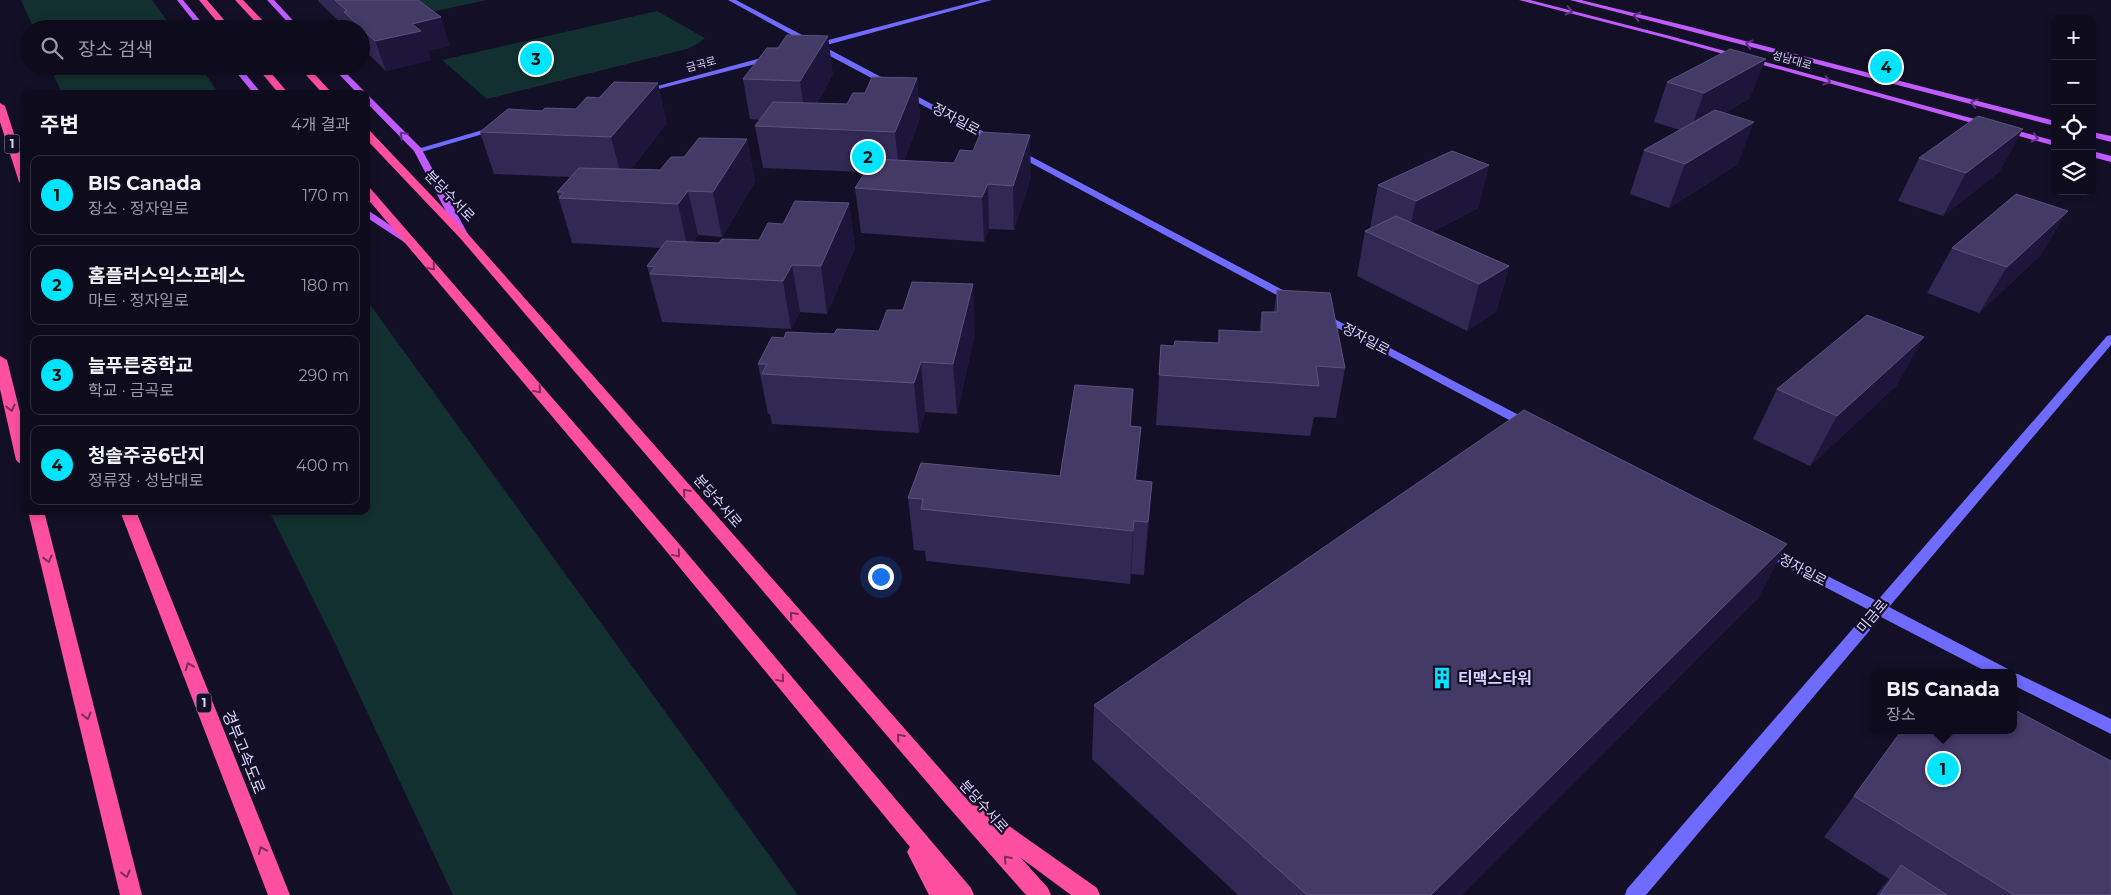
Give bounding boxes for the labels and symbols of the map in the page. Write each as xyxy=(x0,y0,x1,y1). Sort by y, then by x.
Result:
one-way arrow xyxy=(1565,6,1573,16)
one-way arrow xyxy=(1633,11,1642,22)
one-way arrow xyxy=(1744,39,1753,50)
pin: 3 xyxy=(520,40,552,78)
street label: 성남대로 xyxy=(1771,48,1813,72)
pin: 4 xyxy=(1870,48,1902,86)
street label: 금곡로 xyxy=(685,53,717,75)
one-way arrow xyxy=(1823,76,1831,86)
one-way arrow xyxy=(1969,98,1978,109)
street label: 정자일로 xyxy=(929,99,983,139)
one-way arrow xyxy=(400,131,409,140)
one-way arrow xyxy=(2030,133,2038,143)
road number: 1 xyxy=(4,134,20,154)
pin: 2 xyxy=(852,138,884,176)
street label: 분당수서로 xyxy=(421,167,479,225)
one-way arrow xyxy=(426,261,435,270)
street label: 정자일로 xyxy=(1339,319,1393,359)
one-way arrow xyxy=(532,384,541,393)
one-way arrow xyxy=(5,403,16,412)
street label: 분당수서로 xyxy=(690,471,746,531)
one-way arrow xyxy=(684,489,692,498)
one-way arrow xyxy=(672,548,681,557)
street label: 정자일로 xyxy=(1776,550,1830,590)
one-way arrow xyxy=(42,554,53,563)
your location xyxy=(868,564,894,590)
street label: 미금로 xyxy=(1853,595,1891,637)
one-way arrow xyxy=(790,611,799,620)
one-way arrow xyxy=(185,662,195,671)
building icon: 티맥스타워 xyxy=(1429,665,1455,691)
place label: 티맥스타워 xyxy=(1458,669,1532,688)
one-way arrow xyxy=(776,673,785,682)
road number: 1 xyxy=(196,694,212,712)
street label: 경부고속도로 xyxy=(218,708,269,797)
one-way arrow xyxy=(81,712,92,721)
one-way arrow xyxy=(896,734,905,743)
pin: 1 xyxy=(1927,750,1959,788)
street label: 분당수서로 xyxy=(956,776,1012,836)
one-way arrow xyxy=(257,846,268,855)
one-way arrow xyxy=(1004,855,1013,864)
one-way arrow xyxy=(120,869,131,878)

